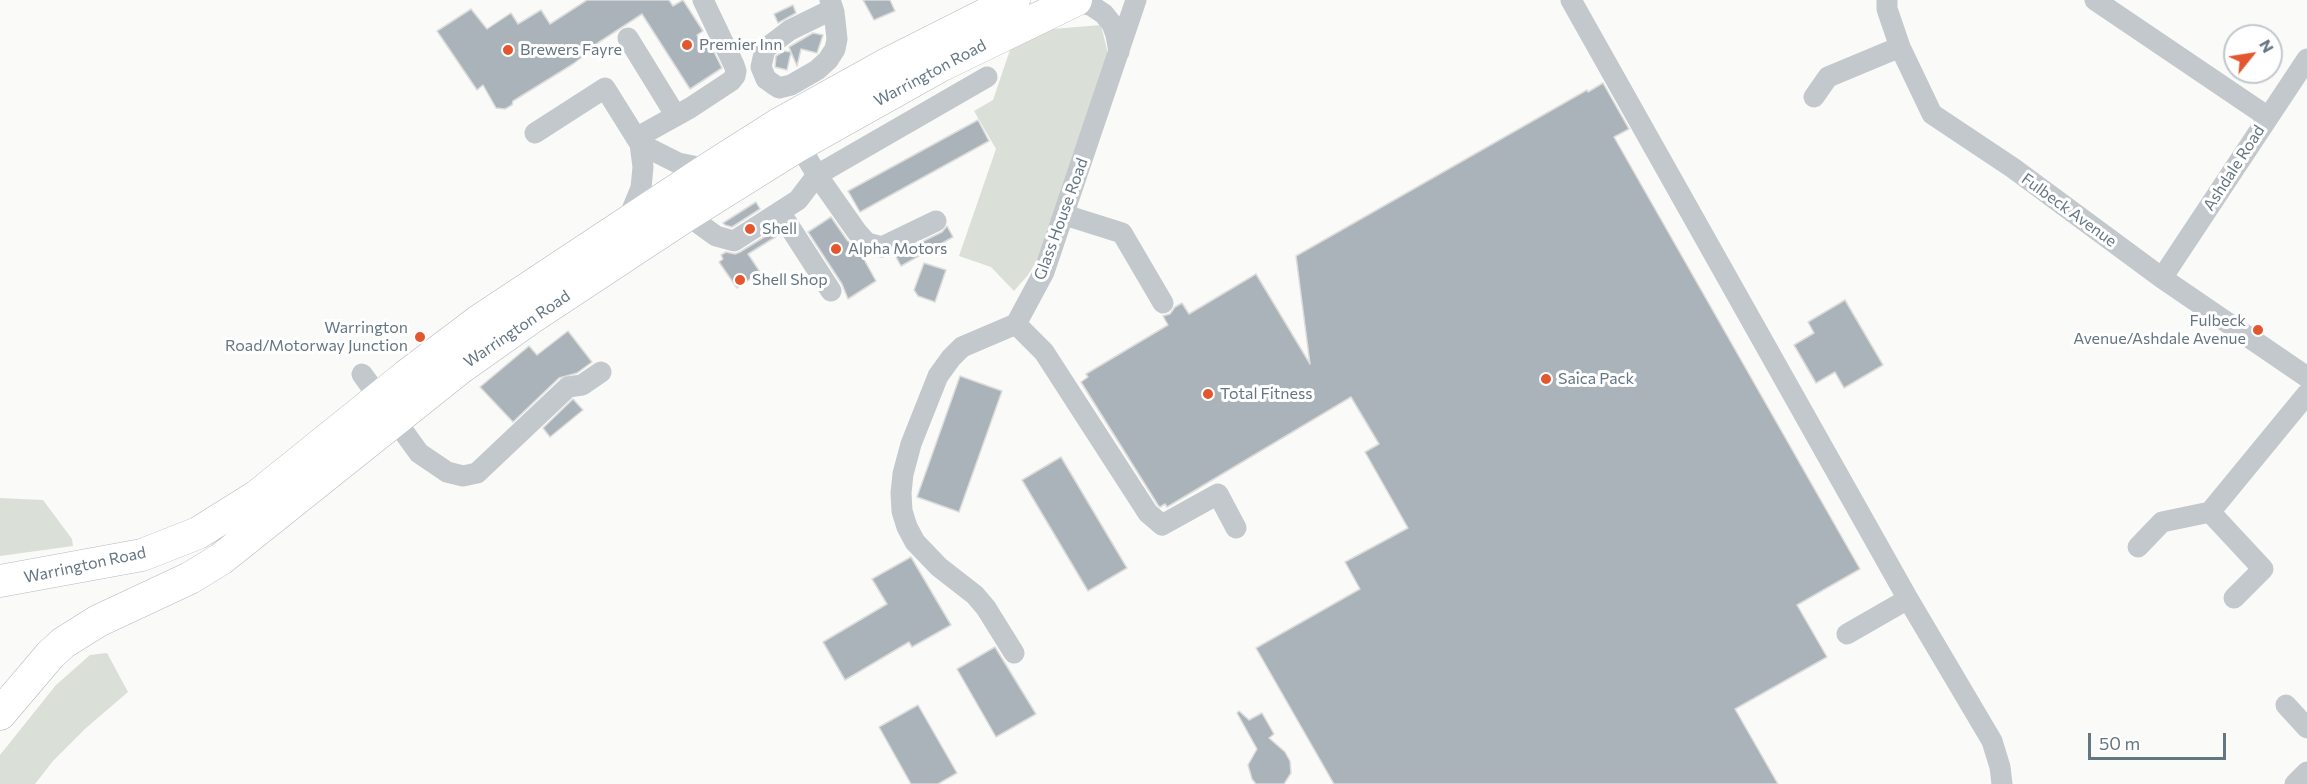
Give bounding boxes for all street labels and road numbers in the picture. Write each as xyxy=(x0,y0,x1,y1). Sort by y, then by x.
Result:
street label: Warrington Road xyxy=(871,35,989,111)
street label: Ashdale Road xyxy=(2199,122,2269,214)
street label: Glass House Road xyxy=(1030,155,1092,283)
street label: Fulbeck Avenue xyxy=(2018,169,2120,251)
street label: Warrington Road xyxy=(460,286,574,372)
street label: Warrington Road xyxy=(22,543,148,587)

